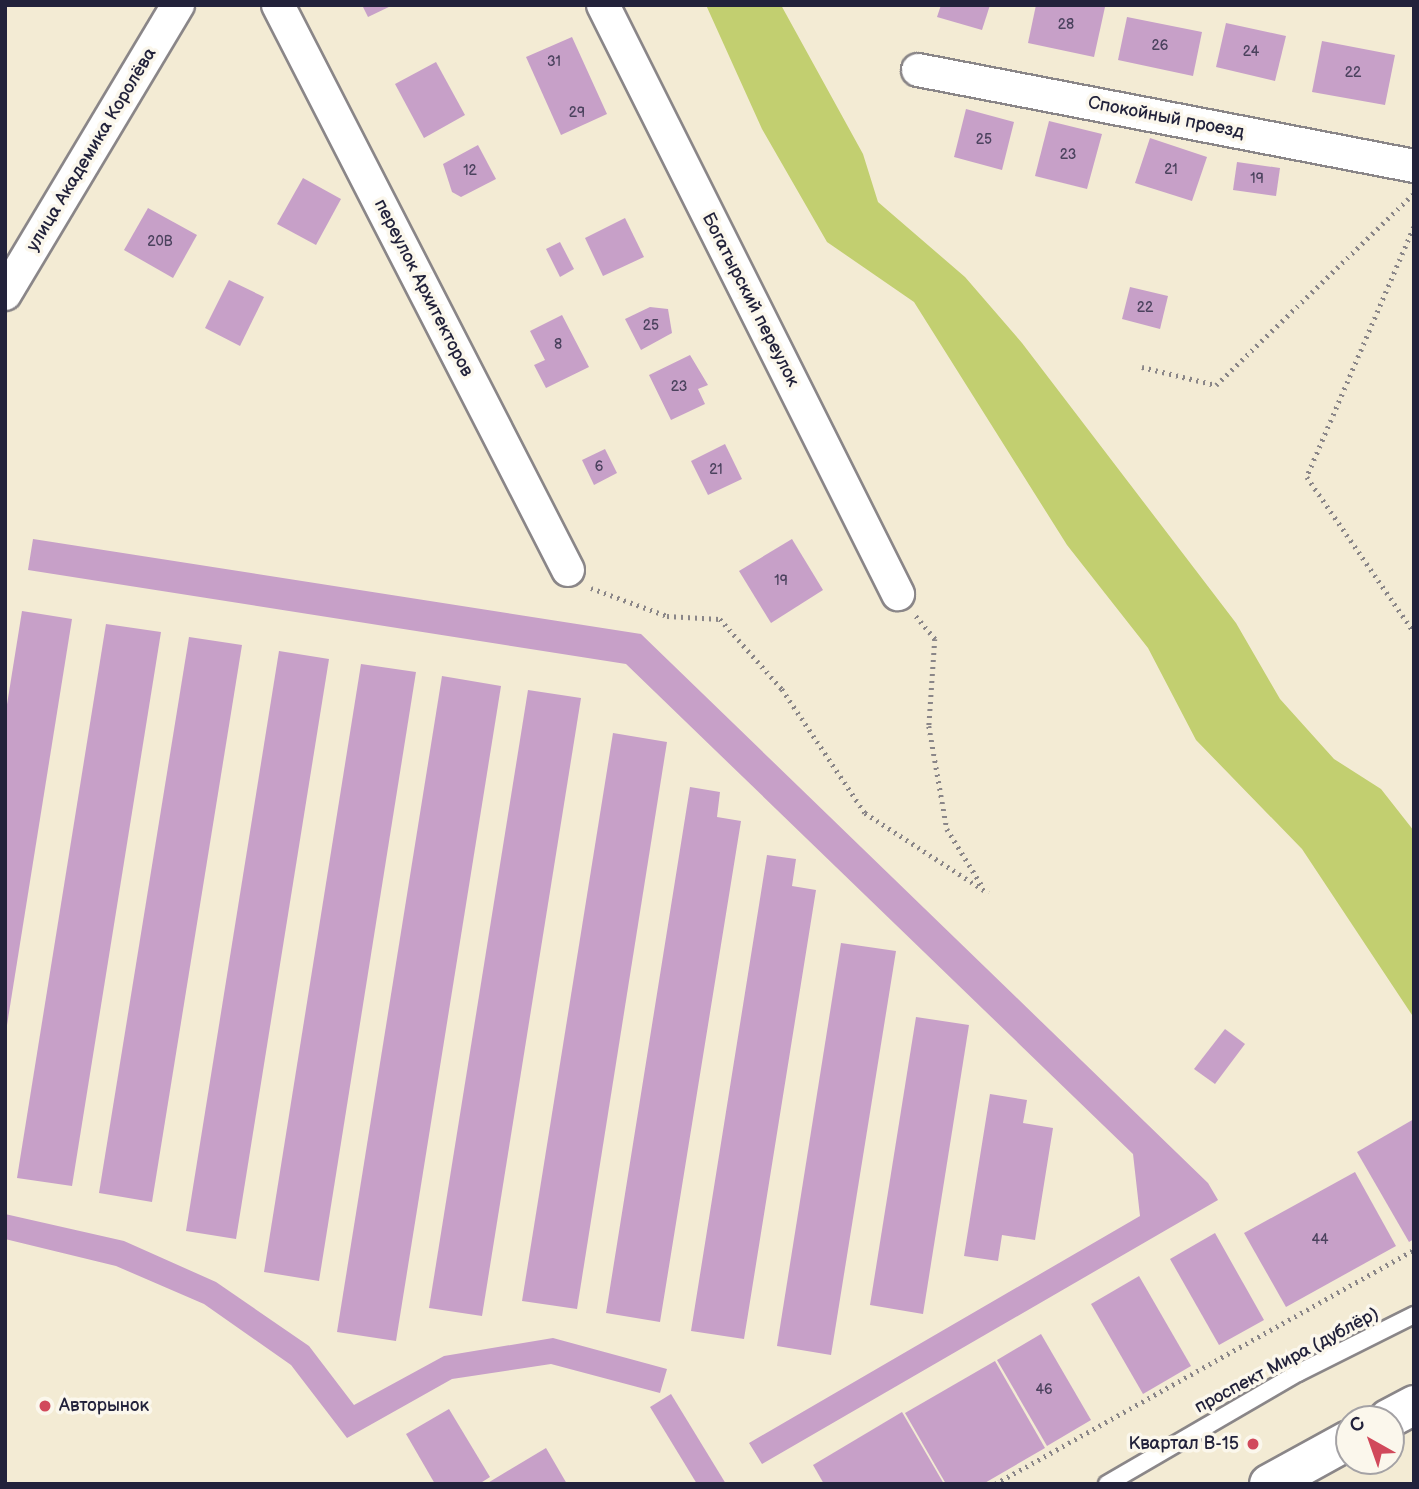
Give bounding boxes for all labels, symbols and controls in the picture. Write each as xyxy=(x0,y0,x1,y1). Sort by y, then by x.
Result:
house number: 28 xyxy=(1058,17,1074,33)
house number: 26 xyxy=(1152,38,1168,54)
street label: улица Академика Королёва xyxy=(23,44,161,256)
house number: 24 xyxy=(1243,44,1259,60)
house number: 31 xyxy=(547,54,561,70)
house number: 22 xyxy=(1345,65,1361,81)
street label: Спокойный проезд xyxy=(1086,92,1246,144)
house number: 29 xyxy=(569,105,585,121)
house number: 25 xyxy=(976,132,992,148)
house number: 23 xyxy=(1060,147,1076,163)
house number: 21 xyxy=(1164,162,1178,178)
house number: 12 xyxy=(463,163,477,179)
house number: 19 xyxy=(1250,171,1264,187)
street label: переулок Архитекторов xyxy=(369,196,477,380)
street label: Богатырский переулок xyxy=(697,209,803,391)
house number: 20В xyxy=(147,234,173,250)
house number: 22 xyxy=(1137,300,1153,316)
house number: 25 xyxy=(643,318,659,334)
house number: 8 xyxy=(554,337,562,353)
house number: 23 xyxy=(671,379,687,395)
house number: 6 xyxy=(595,459,603,475)
house number: 21 xyxy=(709,462,723,478)
house number: 19 xyxy=(774,573,788,589)
house number: 44 xyxy=(1311,1232,1329,1248)
street label: проспект Мира (дублёр) xyxy=(1191,1303,1383,1419)
house number: 46 xyxy=(1035,1382,1053,1398)
place label: Авторынок xyxy=(59,1395,149,1417)
marker: Авторынок xyxy=(37,1398,53,1414)
north arrow xyxy=(1335,1405,1405,1475)
text: С xyxy=(1345,1412,1370,1438)
place label: Квартал В-15 xyxy=(1129,1433,1239,1455)
marker: Квартал В-15 xyxy=(1245,1436,1261,1452)

